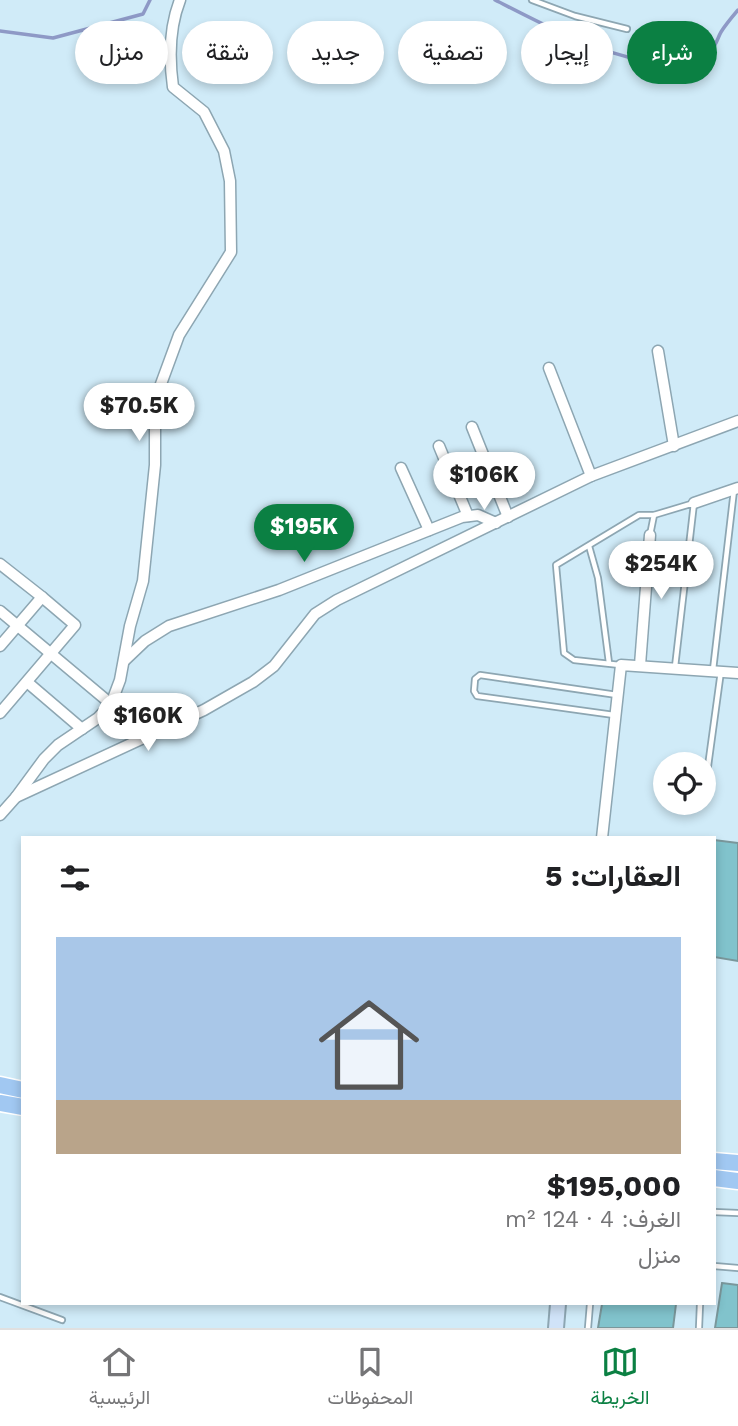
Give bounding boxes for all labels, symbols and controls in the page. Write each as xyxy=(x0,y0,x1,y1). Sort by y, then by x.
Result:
chip: منزل xyxy=(75,21,168,84)
chip: شقة xyxy=(182,21,273,84)
chip: جديد xyxy=(287,21,384,84)
chip: تصفية xyxy=(398,21,507,84)
chip: إيجار xyxy=(521,21,613,84)
chip: شراء xyxy=(627,21,717,84)
pin: $70.5K xyxy=(82,384,196,443)
text: $70.5K xyxy=(100,392,178,419)
pin: $106K xyxy=(435,452,533,512)
text: $106K xyxy=(449,461,519,488)
pin: $195K xyxy=(255,504,353,564)
text: $195K xyxy=(270,513,338,540)
pin: $254K xyxy=(612,542,710,601)
text: $254K xyxy=(625,550,697,577)
pin: $160K xyxy=(99,694,197,753)
text: $160K xyxy=(113,702,183,729)
map controls xyxy=(653,752,716,815)
button: locate xyxy=(653,752,716,815)
text: العقارات: 5 xyxy=(545,858,681,893)
icon: filters xyxy=(56,859,94,897)
icon: home xyxy=(306,982,432,1108)
text: $195,000 xyxy=(547,1168,681,1203)
text: الغرف: 4 · 124 m² xyxy=(505,1206,681,1233)
text: منزل xyxy=(638,1242,681,1269)
tab: الرئيسية xyxy=(89,1343,150,1414)
tab: المحفوظات xyxy=(328,1343,413,1414)
tab: الخريطة xyxy=(591,1343,649,1414)

